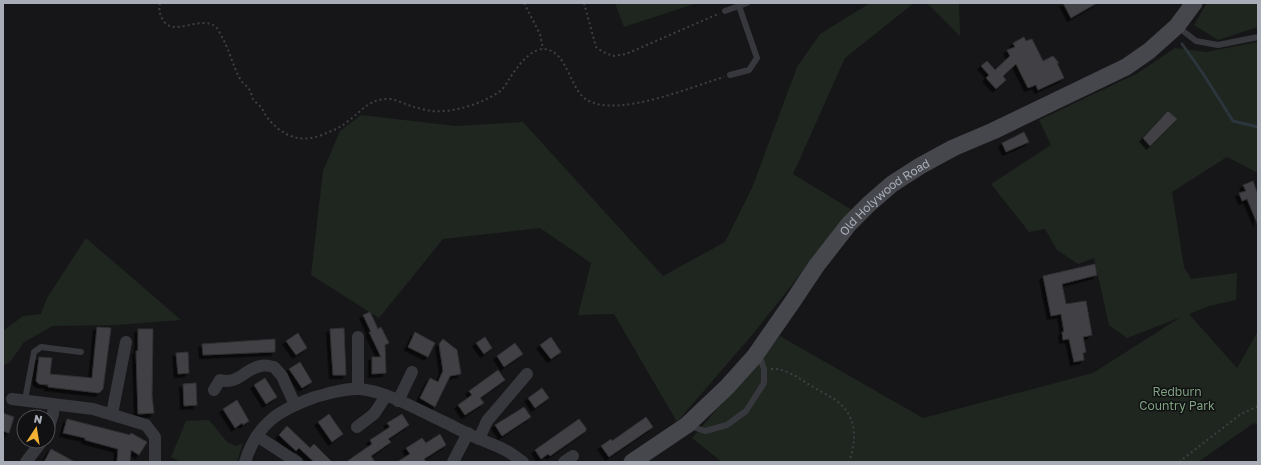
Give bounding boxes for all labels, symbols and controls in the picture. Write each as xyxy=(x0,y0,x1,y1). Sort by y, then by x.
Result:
street label: Old Holywood Road xyxy=(836,155,932,238)
park label: Redburn Country Park xyxy=(1139,384,1215,413)
north arrow xyxy=(16,409,56,449)
text: N xyxy=(33,412,44,426)

